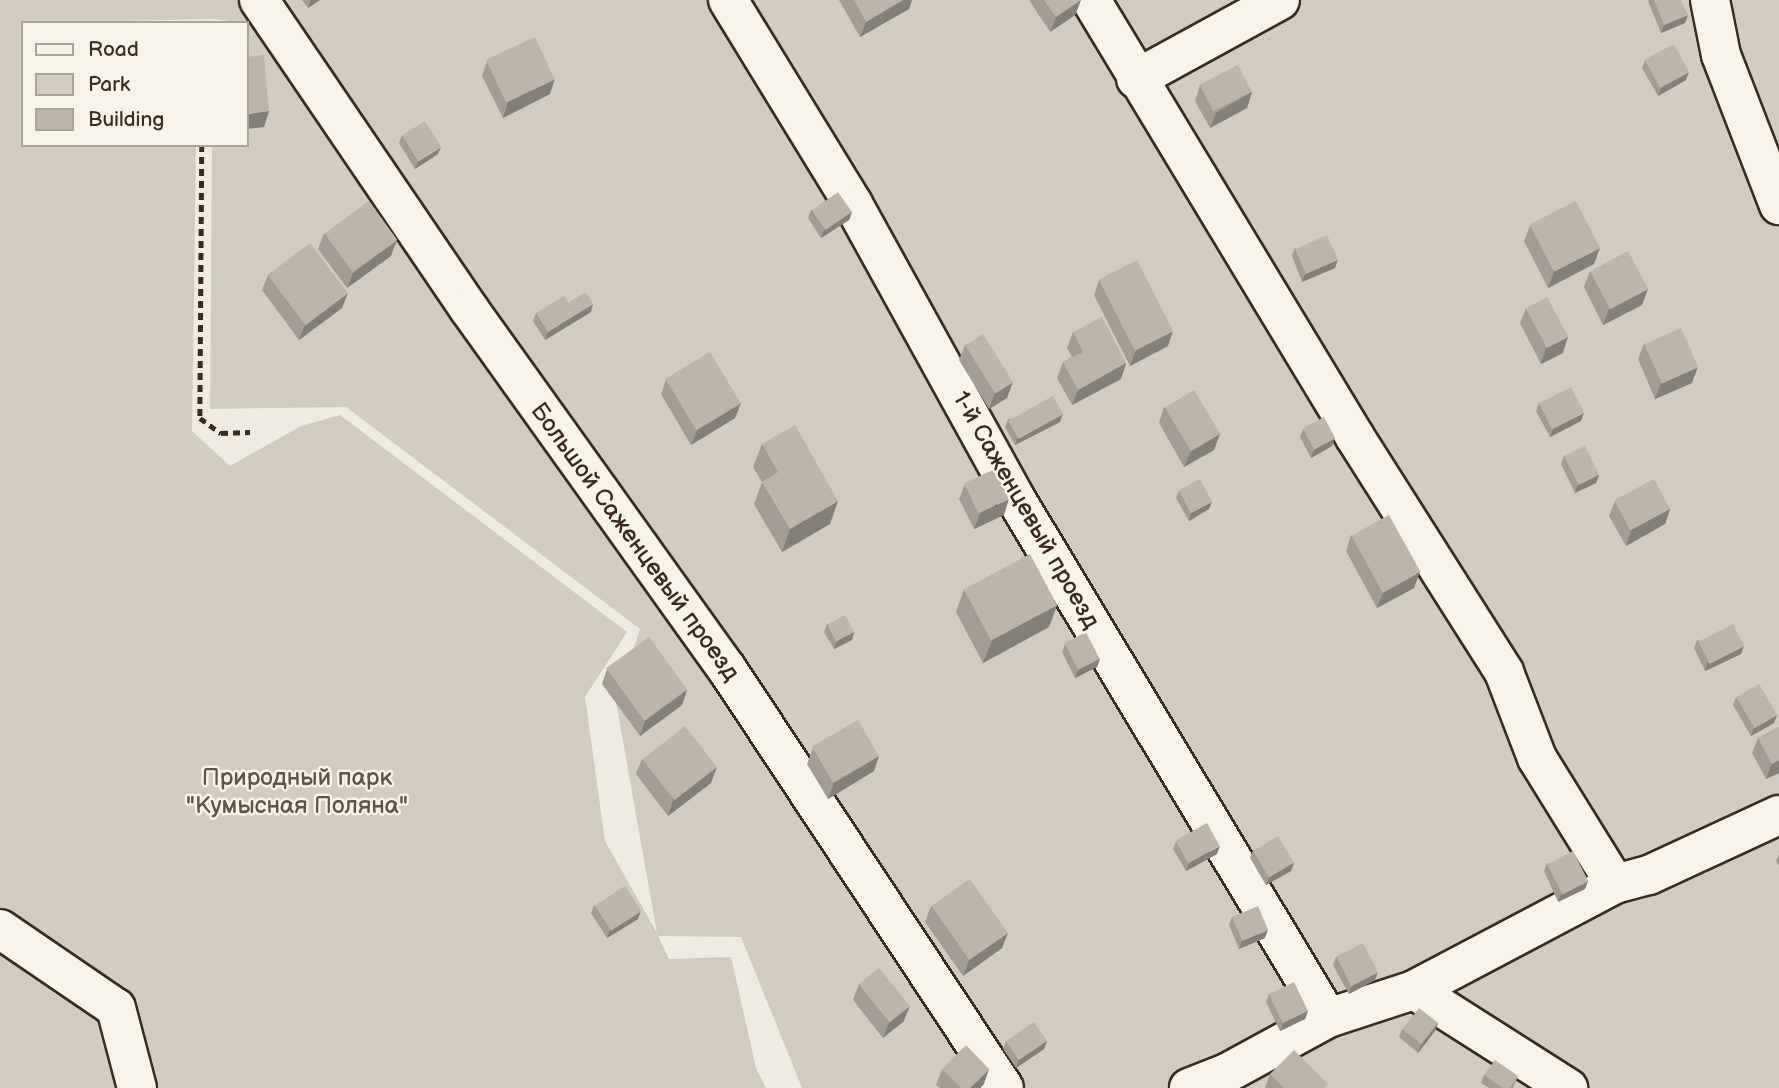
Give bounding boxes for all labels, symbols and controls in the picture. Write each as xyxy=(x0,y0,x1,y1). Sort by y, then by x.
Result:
legend xyxy=(21,21,248,147)
text: Road xyxy=(88,37,139,62)
text: Park xyxy=(88,72,130,97)
text: Building xyxy=(88,107,164,132)
street label: 1-й Саженцевый проезд xyxy=(946,386,1106,634)
street label: Большой Саженцевый проезд xyxy=(524,397,746,687)
park label: Природный парк "Кумысная Поляна" xyxy=(186,764,408,820)

